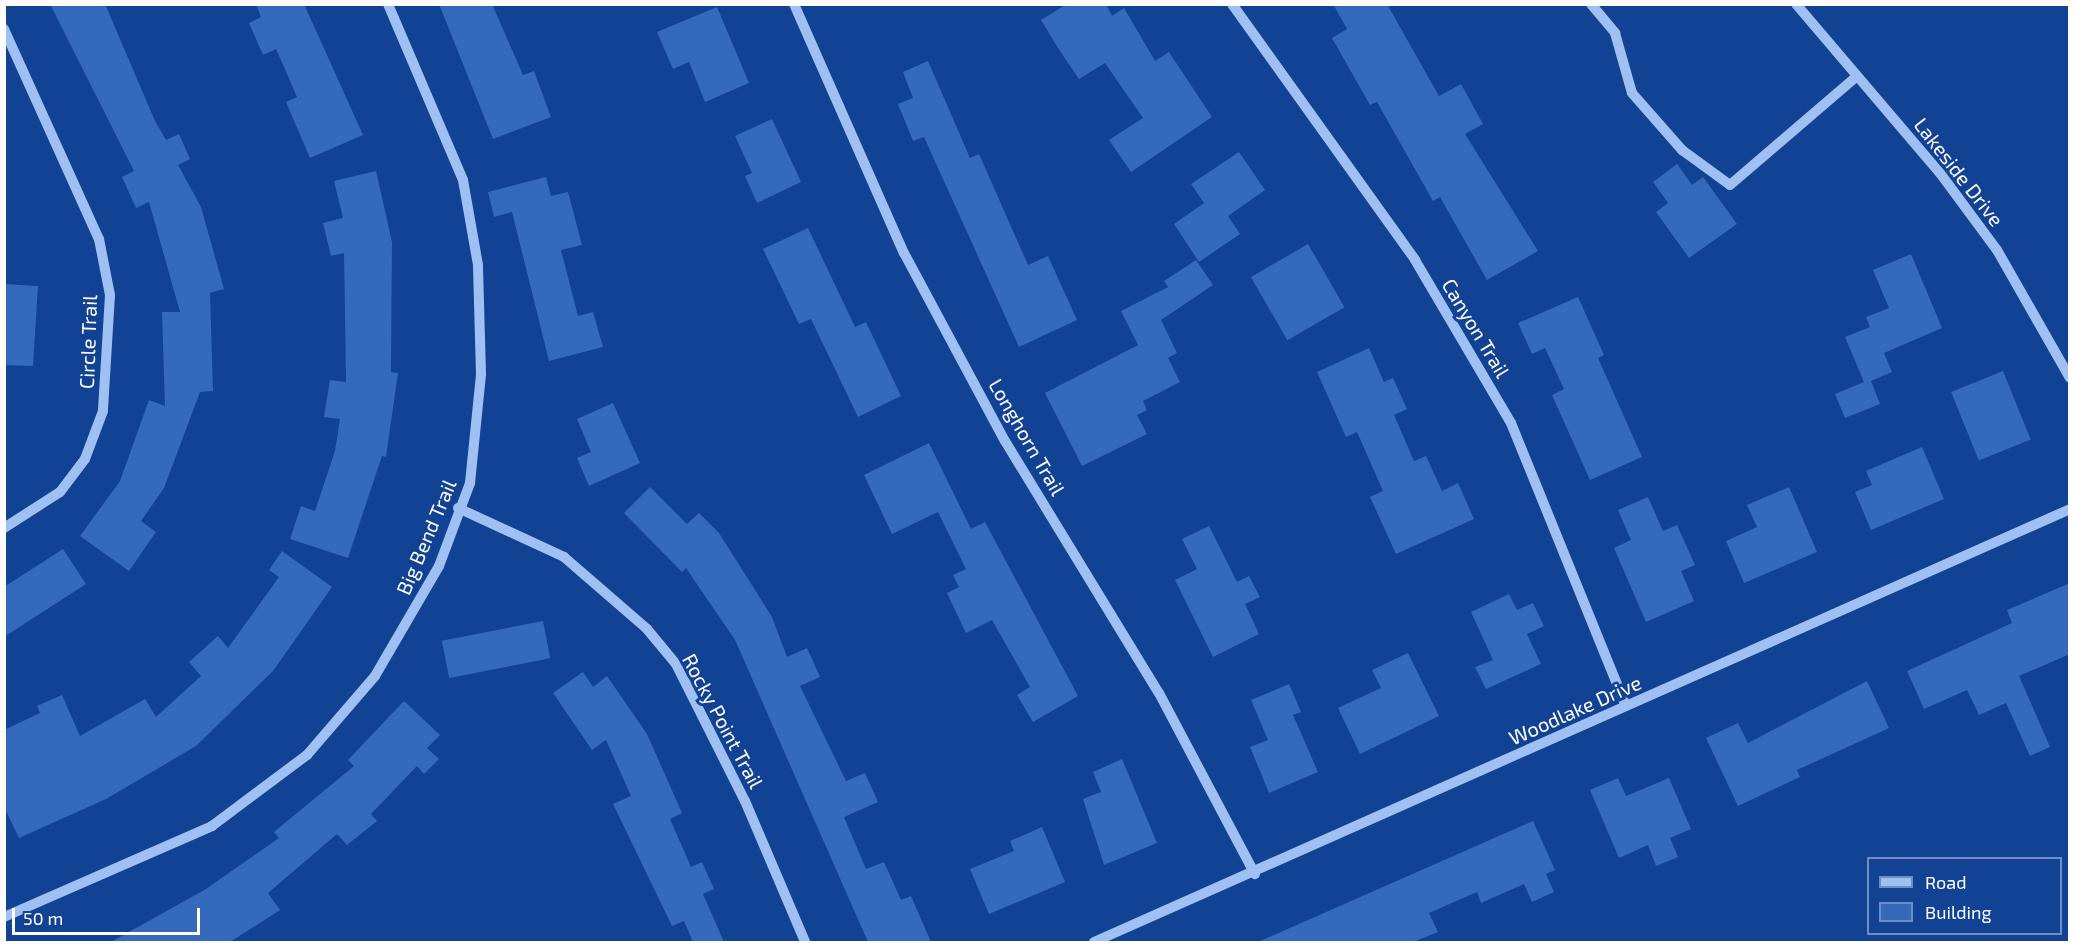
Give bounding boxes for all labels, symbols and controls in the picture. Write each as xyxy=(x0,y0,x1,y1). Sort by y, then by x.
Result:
street label: Lakeside Drive xyxy=(1909,113,2009,231)
street label: Canyon Trail xyxy=(1437,274,1515,382)
street label: Circle Trail xyxy=(74,294,102,390)
street label: Longhorn Trail xyxy=(984,374,1070,500)
street label: Big Bend Trail xyxy=(391,476,461,598)
street label: Rocky Point Trail xyxy=(677,649,769,793)
street label: Woodlake Drive xyxy=(1505,670,1645,750)
legend xyxy=(1867,857,2062,935)
text: Road xyxy=(1925,871,1966,893)
scale bar xyxy=(15,896,202,934)
text: Building xyxy=(1925,901,1992,923)
text: 50 m xyxy=(23,907,63,929)

